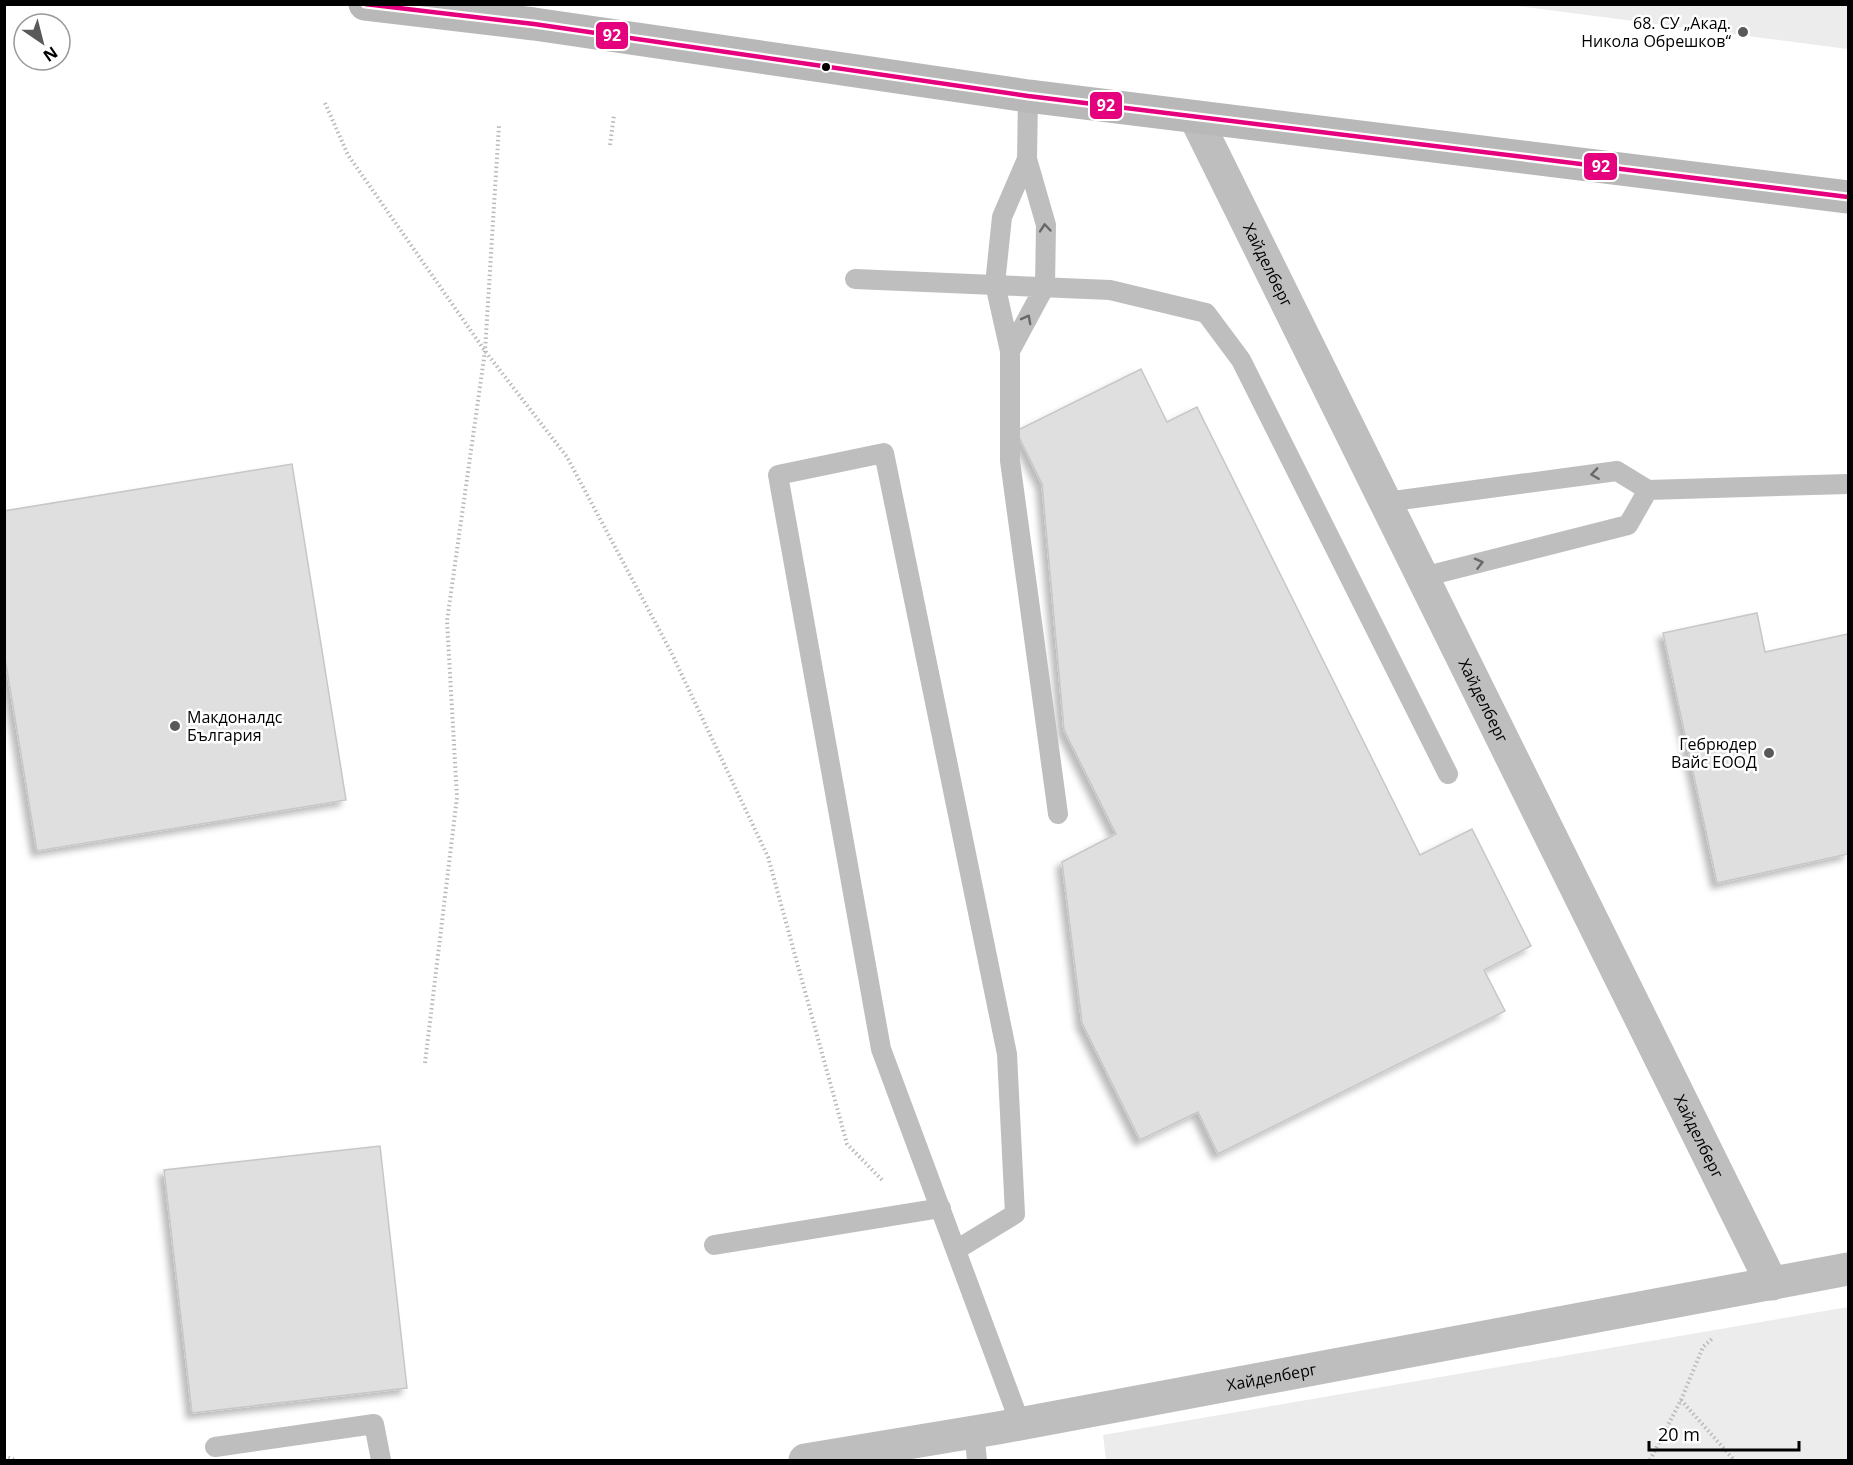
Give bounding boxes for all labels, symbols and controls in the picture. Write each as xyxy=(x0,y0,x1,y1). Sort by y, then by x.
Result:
north arrow xyxy=(12,12,72,72)
place label: 68. СУ „Акад. Никола Обрешков“ xyxy=(1581,12,1731,52)
line badge: 92 xyxy=(595,21,629,50)
text: 92 xyxy=(603,24,621,46)
marker: 68. СУ „Акад. Никола Обрешков“ xyxy=(1736,25,1750,39)
text: N xyxy=(39,42,62,67)
unlabelled marker xyxy=(820,61,832,73)
line badge: 92 xyxy=(1089,91,1123,120)
text: 92 xyxy=(1097,94,1115,116)
line badge: 92 xyxy=(1583,152,1618,181)
text: 92 xyxy=(1592,155,1610,177)
street label: Хайделберг xyxy=(1238,219,1298,311)
one-way arrow xyxy=(1039,223,1052,233)
one-way arrow xyxy=(1020,315,1031,325)
one-way arrow xyxy=(1590,467,1599,479)
one-way arrow xyxy=(1474,557,1484,570)
street label: Хайделберг xyxy=(1454,655,1514,746)
place label: Макдоналдс България xyxy=(187,706,283,746)
marker: Макдоналдс България xyxy=(168,719,182,733)
place label: Гебрюдер Вайс ЕООД xyxy=(1671,733,1757,773)
marker: Гебрюдер Вайс ЕООД xyxy=(1762,746,1776,760)
street label: Хайделберг xyxy=(1669,1091,1729,1182)
street label: Хайделберг xyxy=(1225,1358,1318,1396)
scale bar xyxy=(1649,1414,1799,1452)
text: 20 m xyxy=(1658,1422,1700,1446)

